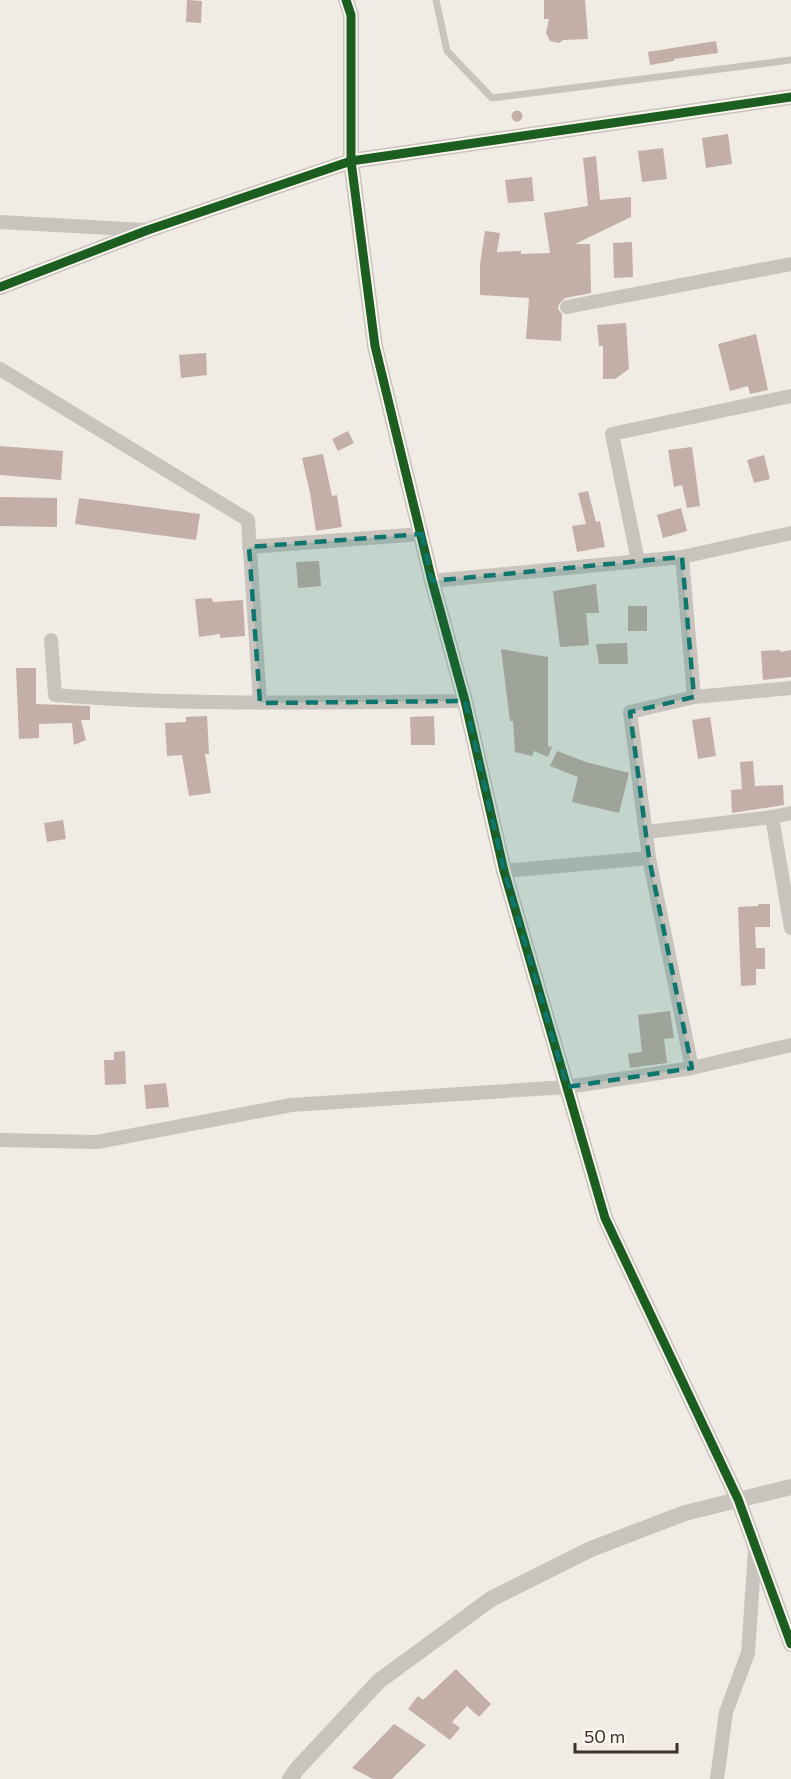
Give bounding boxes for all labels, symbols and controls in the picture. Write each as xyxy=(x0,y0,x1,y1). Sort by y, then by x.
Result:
scale bar xyxy=(575,1716,677,1754)
text: 50 m xyxy=(584,1725,625,1747)

